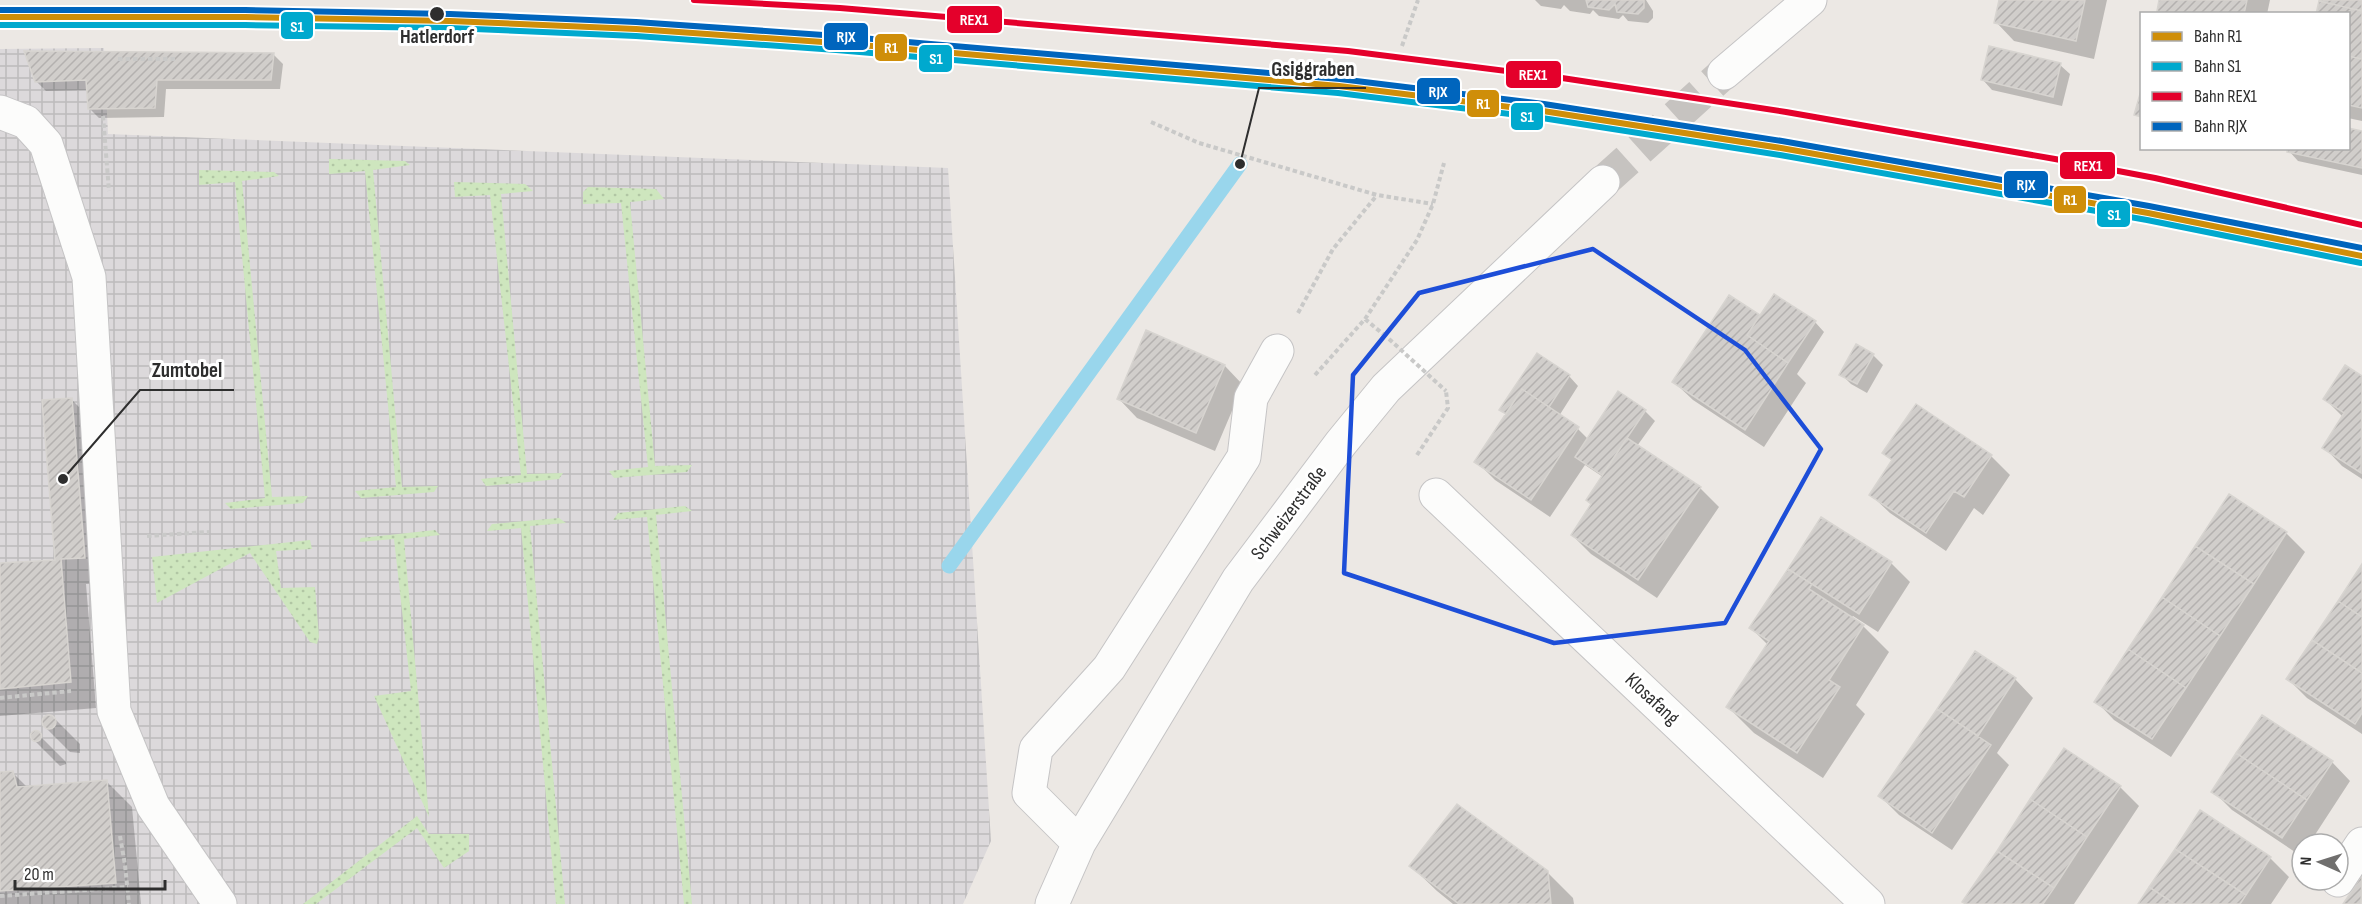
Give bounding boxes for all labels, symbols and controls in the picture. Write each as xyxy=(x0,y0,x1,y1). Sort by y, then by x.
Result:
marker: Hatlerdorf xyxy=(428,5,446,23)
line badge: REX1 xyxy=(946,5,1003,34)
line badge: S1 xyxy=(280,11,314,40)
text: REX1 xyxy=(960,11,989,30)
legend xyxy=(2140,12,2350,150)
text: S1 xyxy=(290,18,304,37)
line badge: RJX xyxy=(823,22,869,51)
place label: Hatlerdorf xyxy=(400,25,475,49)
text: Bahn R1 xyxy=(2194,26,2243,47)
text: RJX xyxy=(837,28,856,47)
line badge: R1 xyxy=(874,33,908,62)
text: R1 xyxy=(884,39,899,58)
line badge: S1 xyxy=(918,44,953,73)
callout: Gsiggraben xyxy=(1259,49,1366,88)
text: S1 xyxy=(929,50,943,69)
text: Bahn S1 xyxy=(2194,56,2242,77)
text: Gsiggraben xyxy=(1271,57,1355,82)
line badge: REX1 xyxy=(1505,60,1562,89)
text: REX1 xyxy=(1519,66,1548,85)
line badge: RJX xyxy=(1416,77,1461,105)
text: RJX xyxy=(1429,83,1448,102)
text: Bahn REX1 xyxy=(2194,86,2258,107)
line badge: R1 xyxy=(1466,89,1500,118)
text: R1 xyxy=(1476,95,1491,114)
line badge: S1 xyxy=(1510,102,1544,131)
text: S1 xyxy=(1520,108,1534,127)
text: Bahn RJX xyxy=(2194,116,2247,137)
line badge: REX1 xyxy=(2059,151,2116,180)
text: REX1 xyxy=(2074,157,2103,176)
line badge: RJX xyxy=(2003,170,2049,199)
text: RJX xyxy=(2017,176,2036,195)
line badge: R1 xyxy=(2053,185,2087,214)
text: R1 xyxy=(2063,191,2078,210)
line badge: S1 xyxy=(2096,200,2131,228)
text: S1 xyxy=(2107,206,2121,225)
callout: Zumtobel xyxy=(140,351,234,390)
text: Zumtobel xyxy=(152,358,222,383)
street label: Schweizerstraße xyxy=(1246,461,1332,565)
street label: Klosafang xyxy=(1620,668,1684,730)
north arrow xyxy=(2290,832,2350,892)
scale bar xyxy=(15,853,165,891)
text: N xyxy=(2297,857,2316,866)
text: 20 m xyxy=(24,864,54,885)

